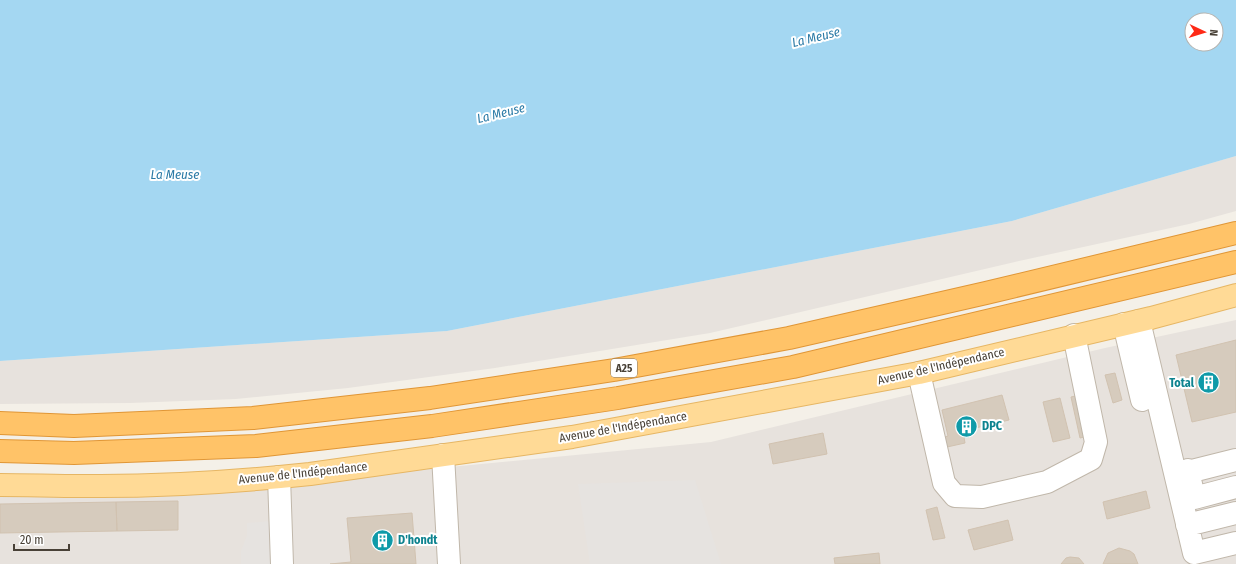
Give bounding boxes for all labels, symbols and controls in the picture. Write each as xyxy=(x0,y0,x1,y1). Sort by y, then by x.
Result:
north arrow xyxy=(1184,12,1224,52)
water label: La Meuse xyxy=(790,24,842,50)
text: N xyxy=(1207,29,1220,36)
water label: La Meuse xyxy=(475,100,527,126)
water label: La Meuse xyxy=(151,167,199,182)
street label: Avenue de l'Indépendance xyxy=(876,345,1006,387)
road number: A25 xyxy=(611,359,637,377)
building icon: Total xyxy=(1196,370,1222,396)
place label: Total xyxy=(1169,376,1195,390)
street label: Avenue de l'Indépendance xyxy=(558,409,688,445)
building icon: DPC xyxy=(953,413,979,439)
place label: DPC xyxy=(982,419,1003,433)
street label: Avenue de l'Indépendance xyxy=(238,459,368,487)
scale bar xyxy=(14,526,69,552)
building icon: D'hondt xyxy=(369,527,395,553)
text: 20 m xyxy=(20,533,44,547)
place label: D'hondt xyxy=(398,533,438,547)

